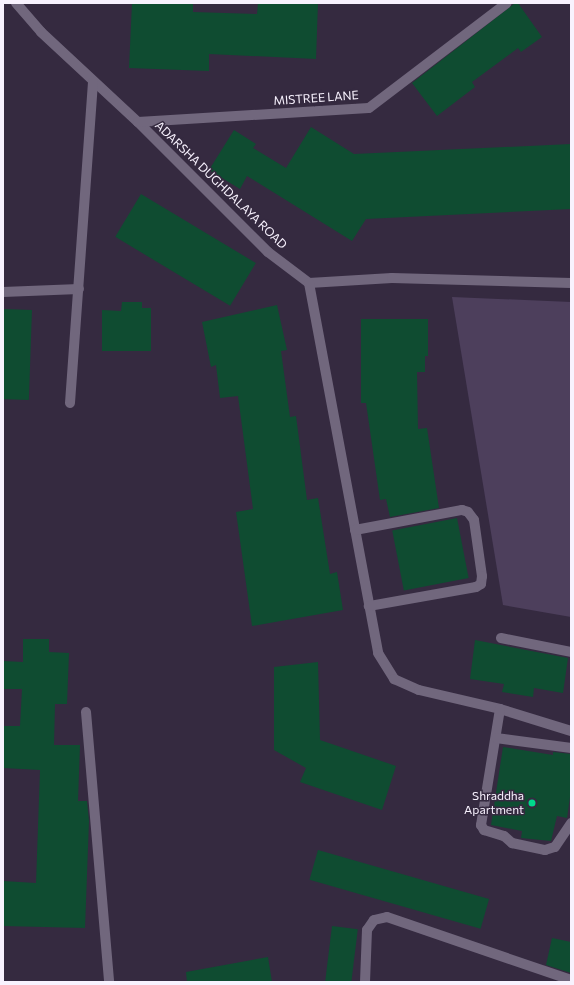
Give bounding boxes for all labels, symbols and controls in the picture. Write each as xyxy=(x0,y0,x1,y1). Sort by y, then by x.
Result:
street label: MISTREE LANE xyxy=(273,88,359,108)
street label: ADARSHA DUGHDALAYA ROAD xyxy=(152,118,290,252)
place label: Shraddha Apartment xyxy=(464,789,524,817)
marker: Shraddha Apartment xyxy=(527,798,537,808)

